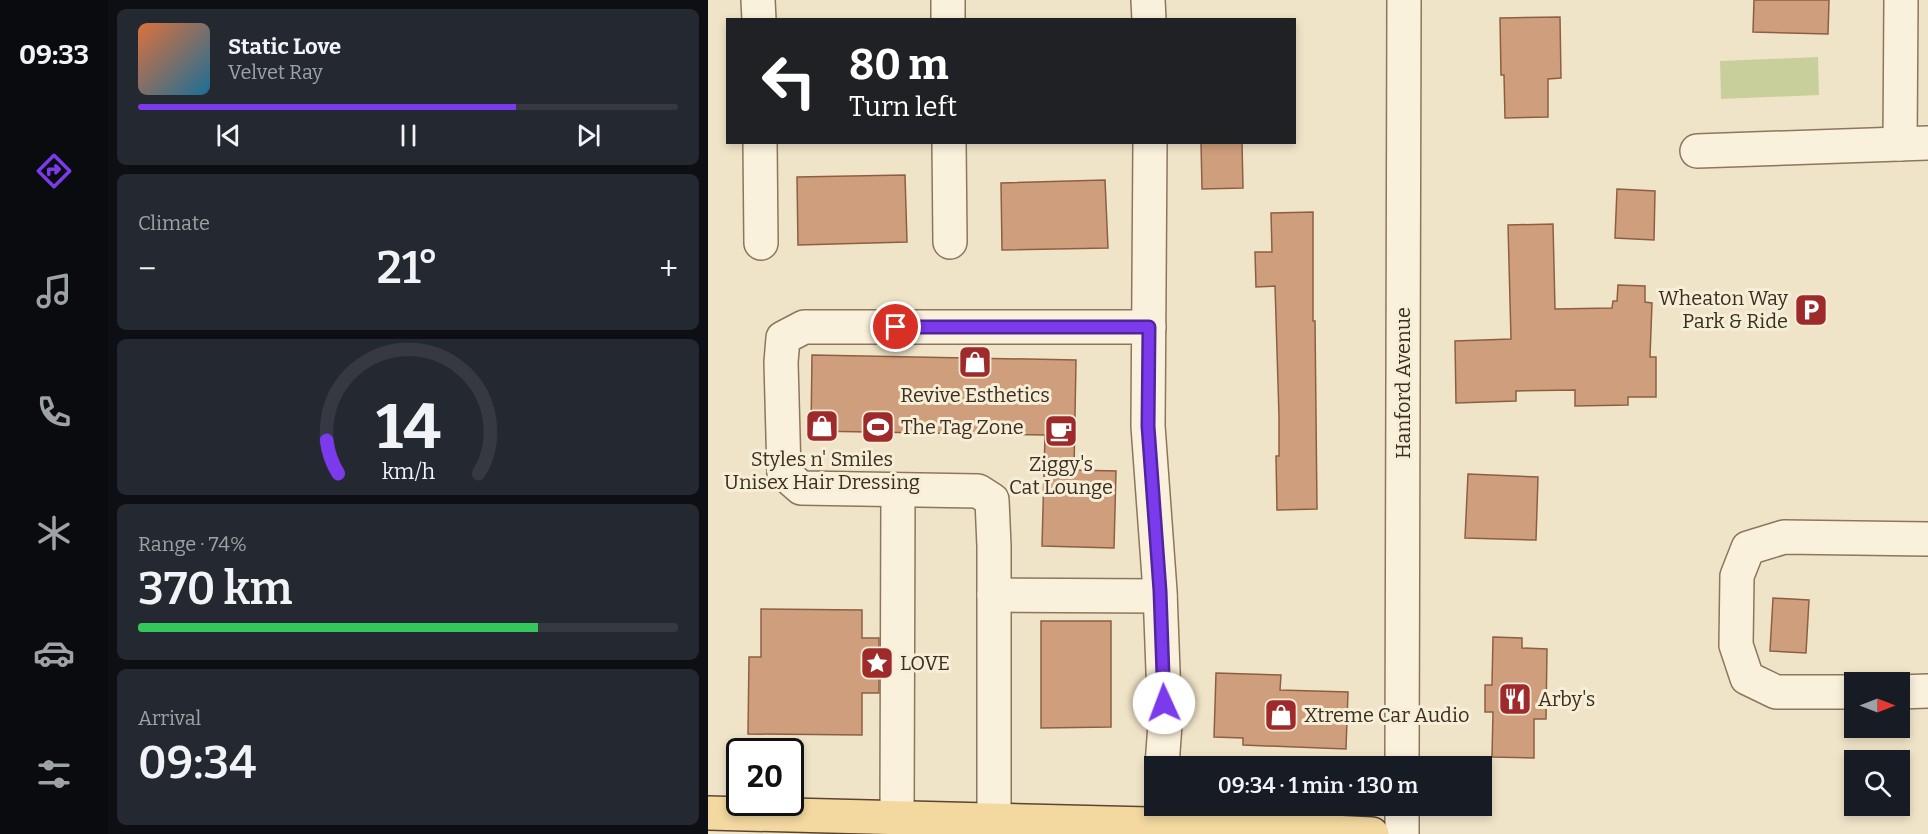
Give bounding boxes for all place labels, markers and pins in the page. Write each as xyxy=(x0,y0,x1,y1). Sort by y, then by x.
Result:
place label: Wheaton Way Park & Ride xyxy=(1659,286,1788,333)
parking icon: Wheaton Way Park & Ride xyxy=(1793,292,1829,328)
pin xyxy=(870,301,921,352)
shop icon: Revive Esthetics xyxy=(957,344,993,380)
place label: Revive Esthetics xyxy=(900,383,1050,407)
shop icon: Styles n' Smiles Unisex Hair Dressing xyxy=(804,408,840,444)
sports icon: The Tag Zone xyxy=(860,409,896,445)
cafe icon: Ziggy's Cat Lounge xyxy=(1043,413,1079,449)
place label: The Tag Zone xyxy=(901,415,1024,439)
place label: Styles n' Smiles Unisex Hair Dressing xyxy=(724,447,920,494)
place label: Ziggy's Cat Lounge xyxy=(1009,452,1113,499)
place icon: LOVE xyxy=(859,645,895,681)
place label: LOVE xyxy=(900,651,950,675)
restaurant icon: Arby's xyxy=(1497,681,1533,717)
place label: Arby's xyxy=(1538,687,1595,711)
shop icon: Xtreme Car Audio xyxy=(1263,697,1299,733)
place label: Xtreme Car Audio xyxy=(1304,703,1469,727)

